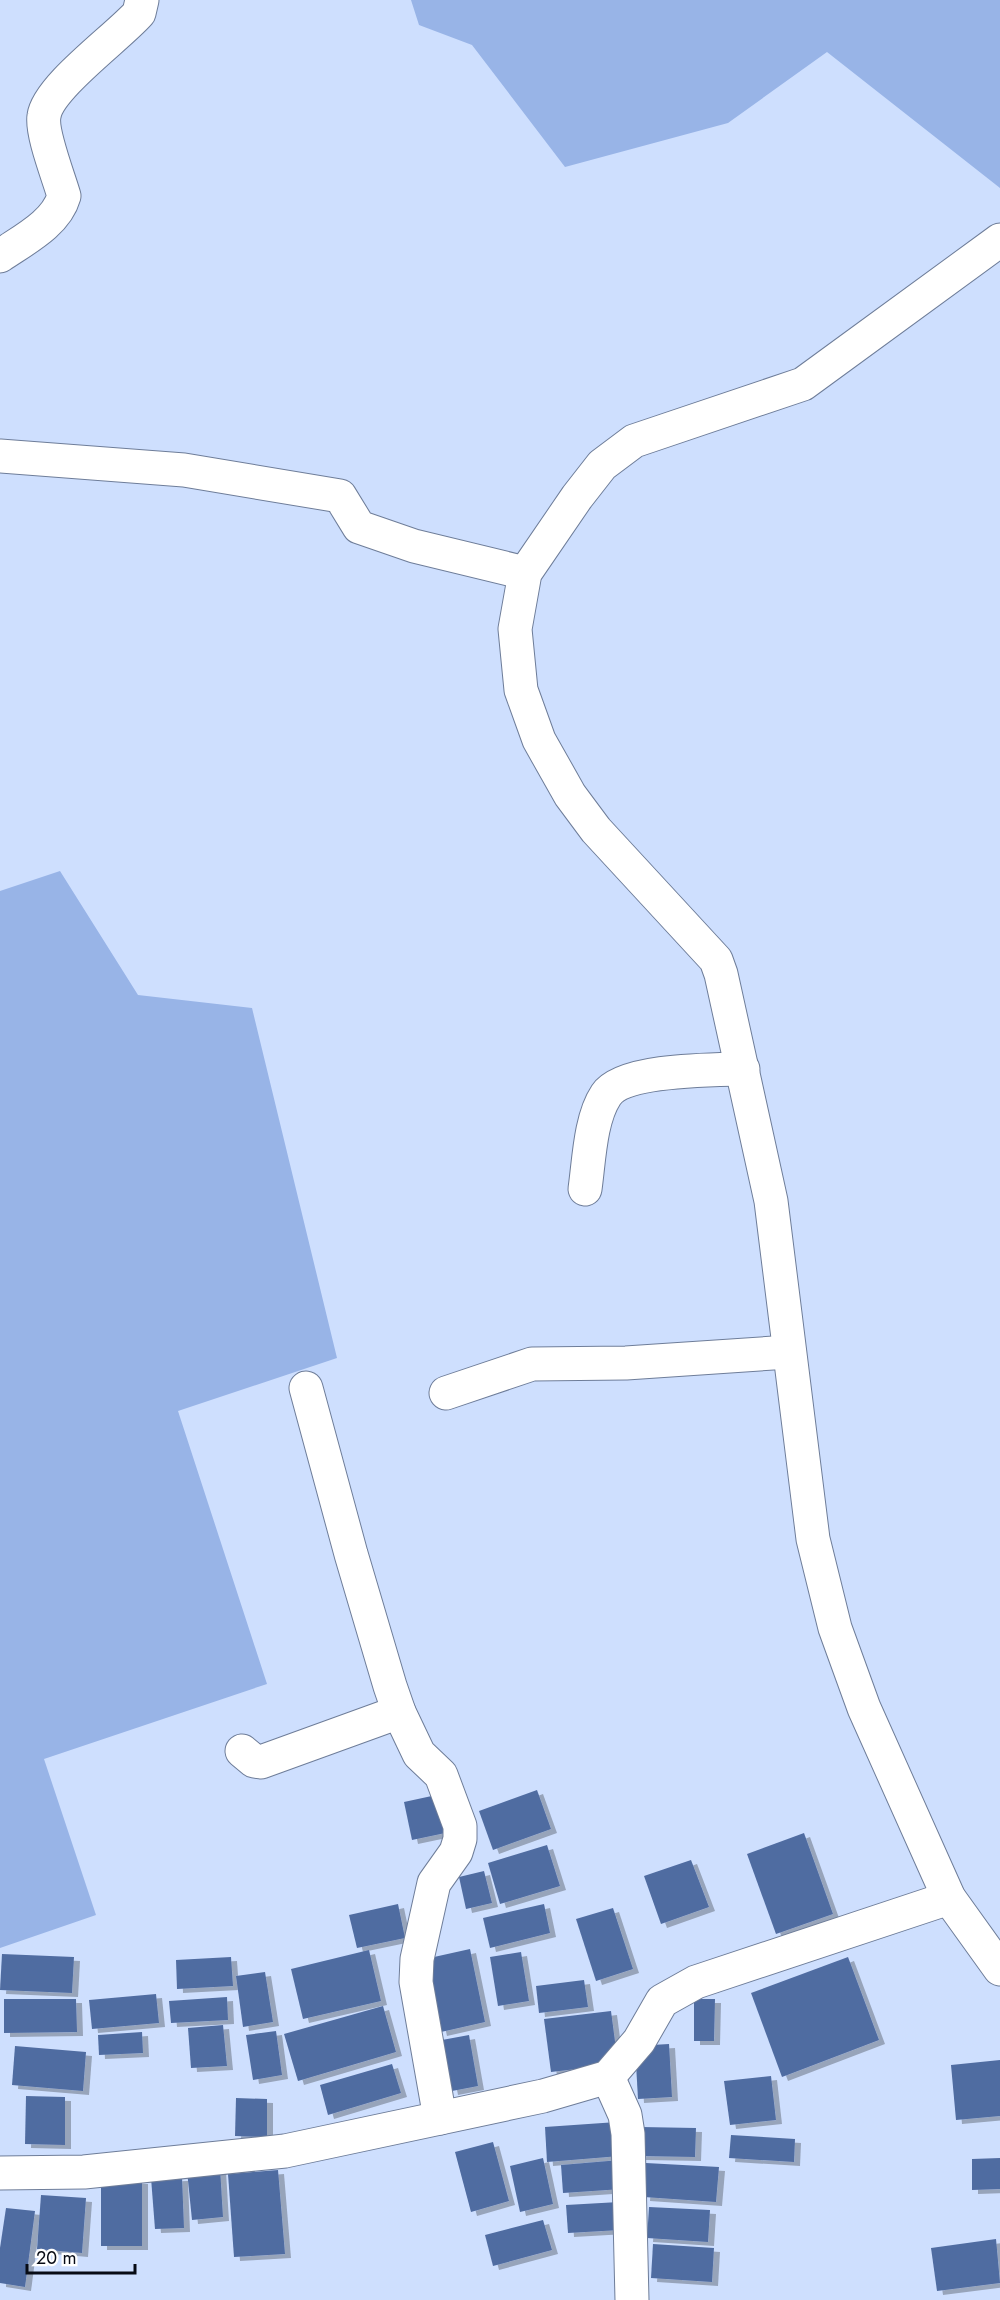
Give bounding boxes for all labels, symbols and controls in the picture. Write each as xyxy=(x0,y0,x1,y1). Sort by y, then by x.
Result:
scale bar xyxy=(27,2237,135,2275)
text: 20 m xyxy=(36,2245,76,2271)

